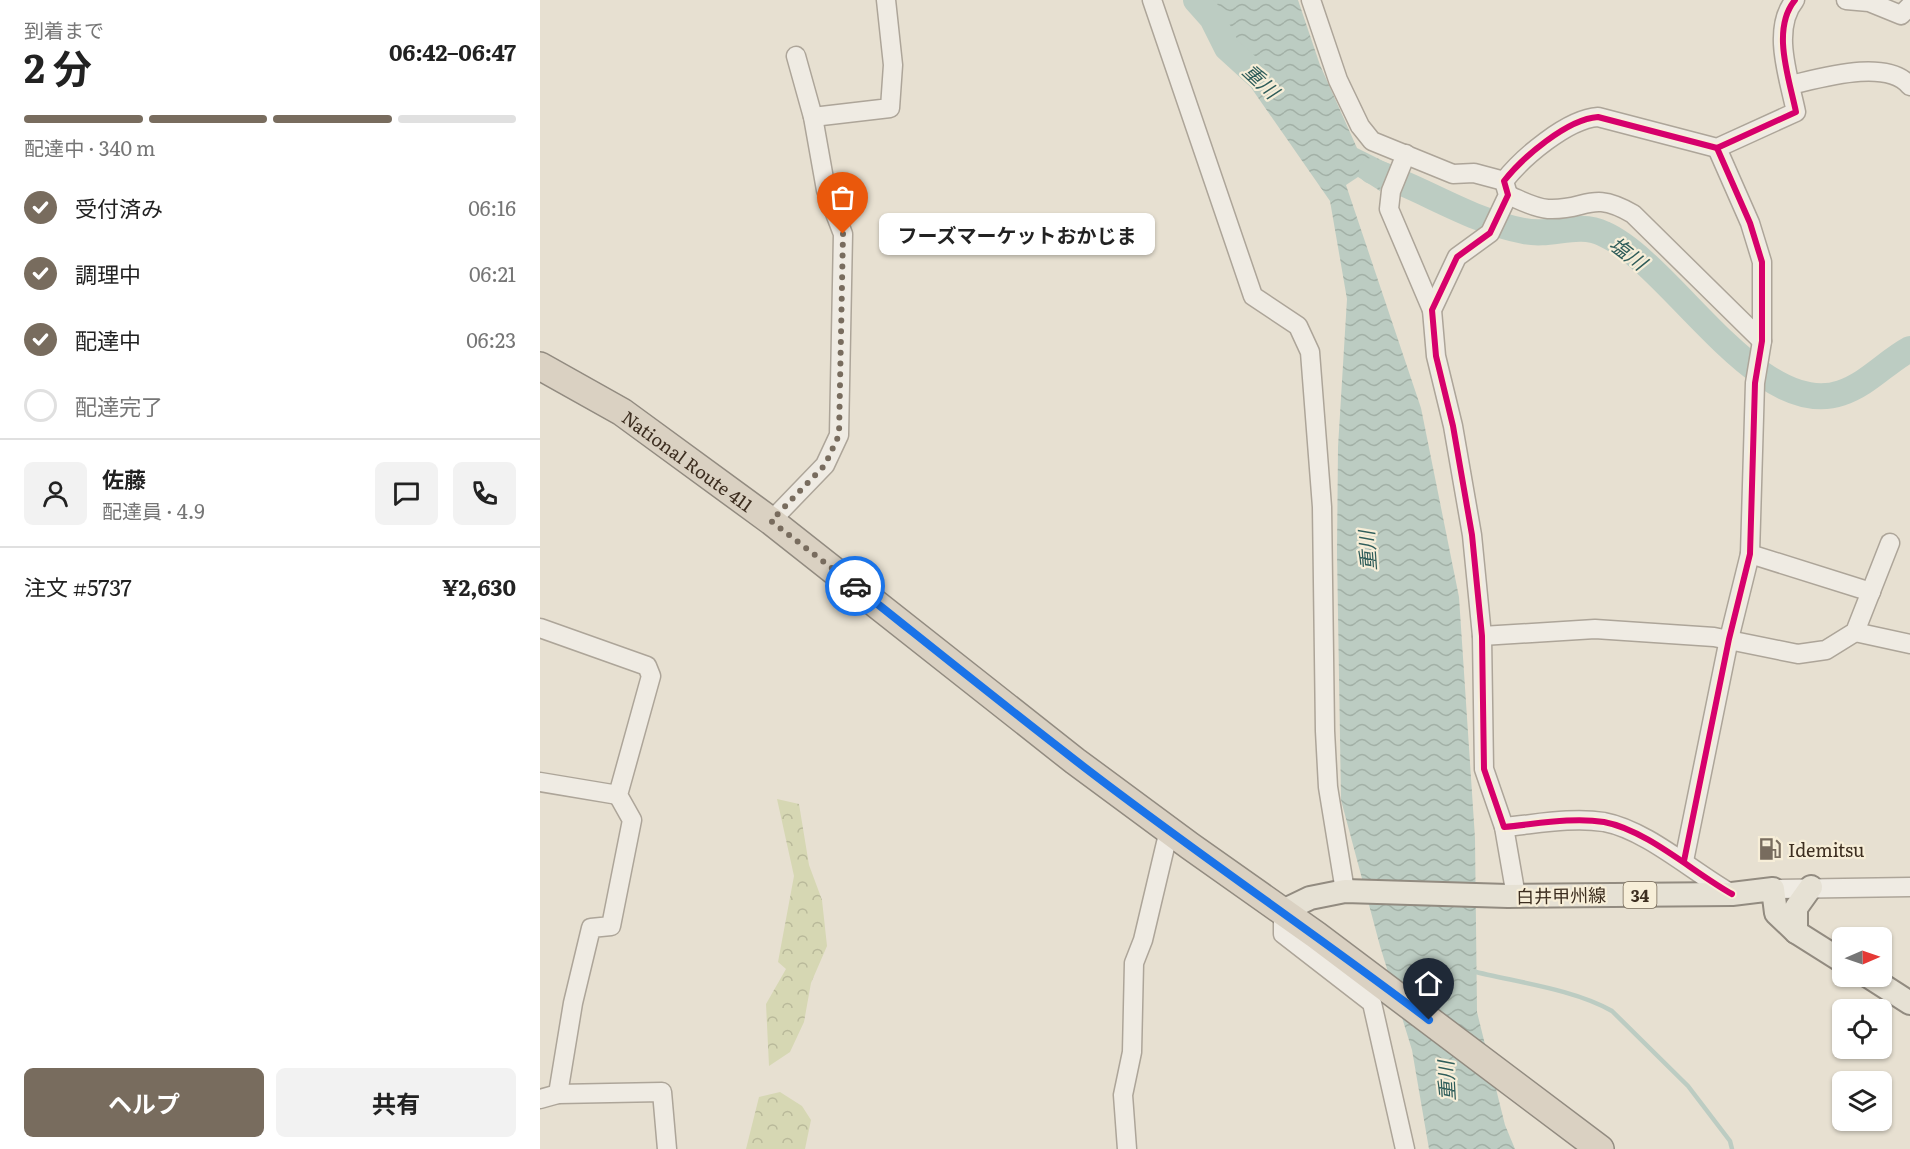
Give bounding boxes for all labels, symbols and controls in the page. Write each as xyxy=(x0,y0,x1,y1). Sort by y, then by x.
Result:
text: 到着まで xyxy=(24,14,104,44)
text: 06:42–06:47 xyxy=(389,35,516,68)
text: 2 分 xyxy=(24,37,92,95)
water label: 重川 xyxy=(1237,55,1288,106)
text: 配達中 · 340 m xyxy=(24,132,155,162)
pin xyxy=(817,172,868,234)
icon: bag xyxy=(826,181,859,214)
icon: check xyxy=(24,191,57,224)
text: 受付済み xyxy=(75,191,163,224)
text: 06:16 xyxy=(468,192,516,222)
callout: フーズマーケットおかじま xyxy=(879,213,1155,255)
text: フーズマーケットおかじま xyxy=(898,219,1137,249)
water label: 塩川 xyxy=(1604,228,1656,277)
icon: check xyxy=(24,257,57,290)
text: 調理中 xyxy=(75,257,141,290)
text: 06:21 xyxy=(469,258,516,288)
icon: check xyxy=(24,323,57,356)
text: 配達中 xyxy=(75,323,141,356)
text: 06:23 xyxy=(466,324,516,354)
text: 配達完了 xyxy=(75,389,163,422)
street label: National Route 411 xyxy=(617,403,759,518)
button: person xyxy=(24,462,87,525)
text: 佐藤 xyxy=(102,462,146,495)
button: chat xyxy=(375,462,438,525)
button: phone xyxy=(453,462,516,525)
text: 配達員 · 4.9 xyxy=(102,495,205,525)
water label: 重川 xyxy=(1350,528,1382,572)
courier xyxy=(825,556,885,616)
text: 注文 #5737 xyxy=(24,570,132,603)
text: ¥2,630 xyxy=(442,570,516,603)
icon: car xyxy=(839,570,872,603)
fuel station icon: Idemitsu xyxy=(1757,836,1783,862)
place label: Idemitsu xyxy=(1788,836,1864,863)
street label: 白井甲州線 xyxy=(1516,881,1606,909)
road number: 34 xyxy=(1624,882,1656,908)
north arrow xyxy=(1832,927,1892,987)
map controls xyxy=(1832,927,1892,1131)
pin xyxy=(1403,958,1454,1020)
icon: home xyxy=(1412,967,1445,1000)
button: locate xyxy=(1832,999,1892,1059)
water label: 重川 xyxy=(1429,1058,1461,1102)
button: ヘルプ xyxy=(24,1068,264,1137)
button: 共有 xyxy=(276,1068,516,1137)
button: layers xyxy=(1832,1071,1892,1131)

